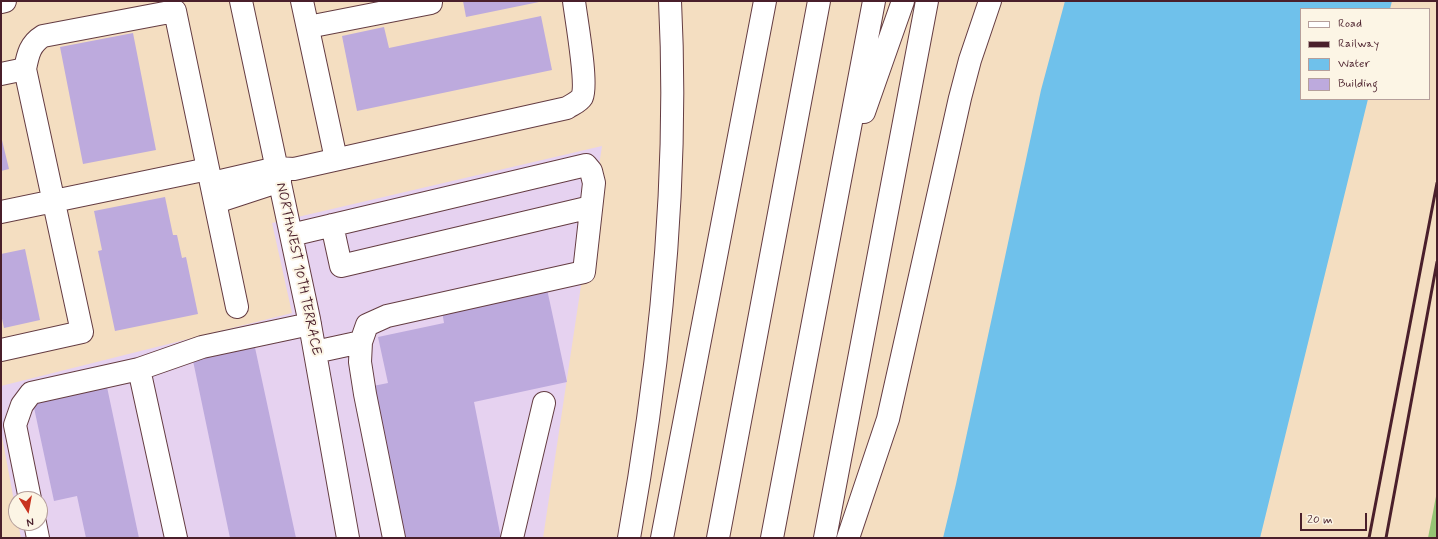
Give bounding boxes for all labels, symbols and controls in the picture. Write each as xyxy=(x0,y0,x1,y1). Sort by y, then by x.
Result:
legend xyxy=(1300,8,1430,100)
text: Road xyxy=(1338,16,1362,32)
text: Railway xyxy=(1338,36,1379,52)
text: Water xyxy=(1338,56,1370,72)
text: Building xyxy=(1338,76,1378,92)
street label: NORTHWEST 10TH TERRACE xyxy=(271,181,325,357)
north arrow xyxy=(8,491,48,531)
scale bar xyxy=(1302,505,1369,531)
text: 20 m xyxy=(1307,512,1333,528)
text: N xyxy=(25,514,35,529)

